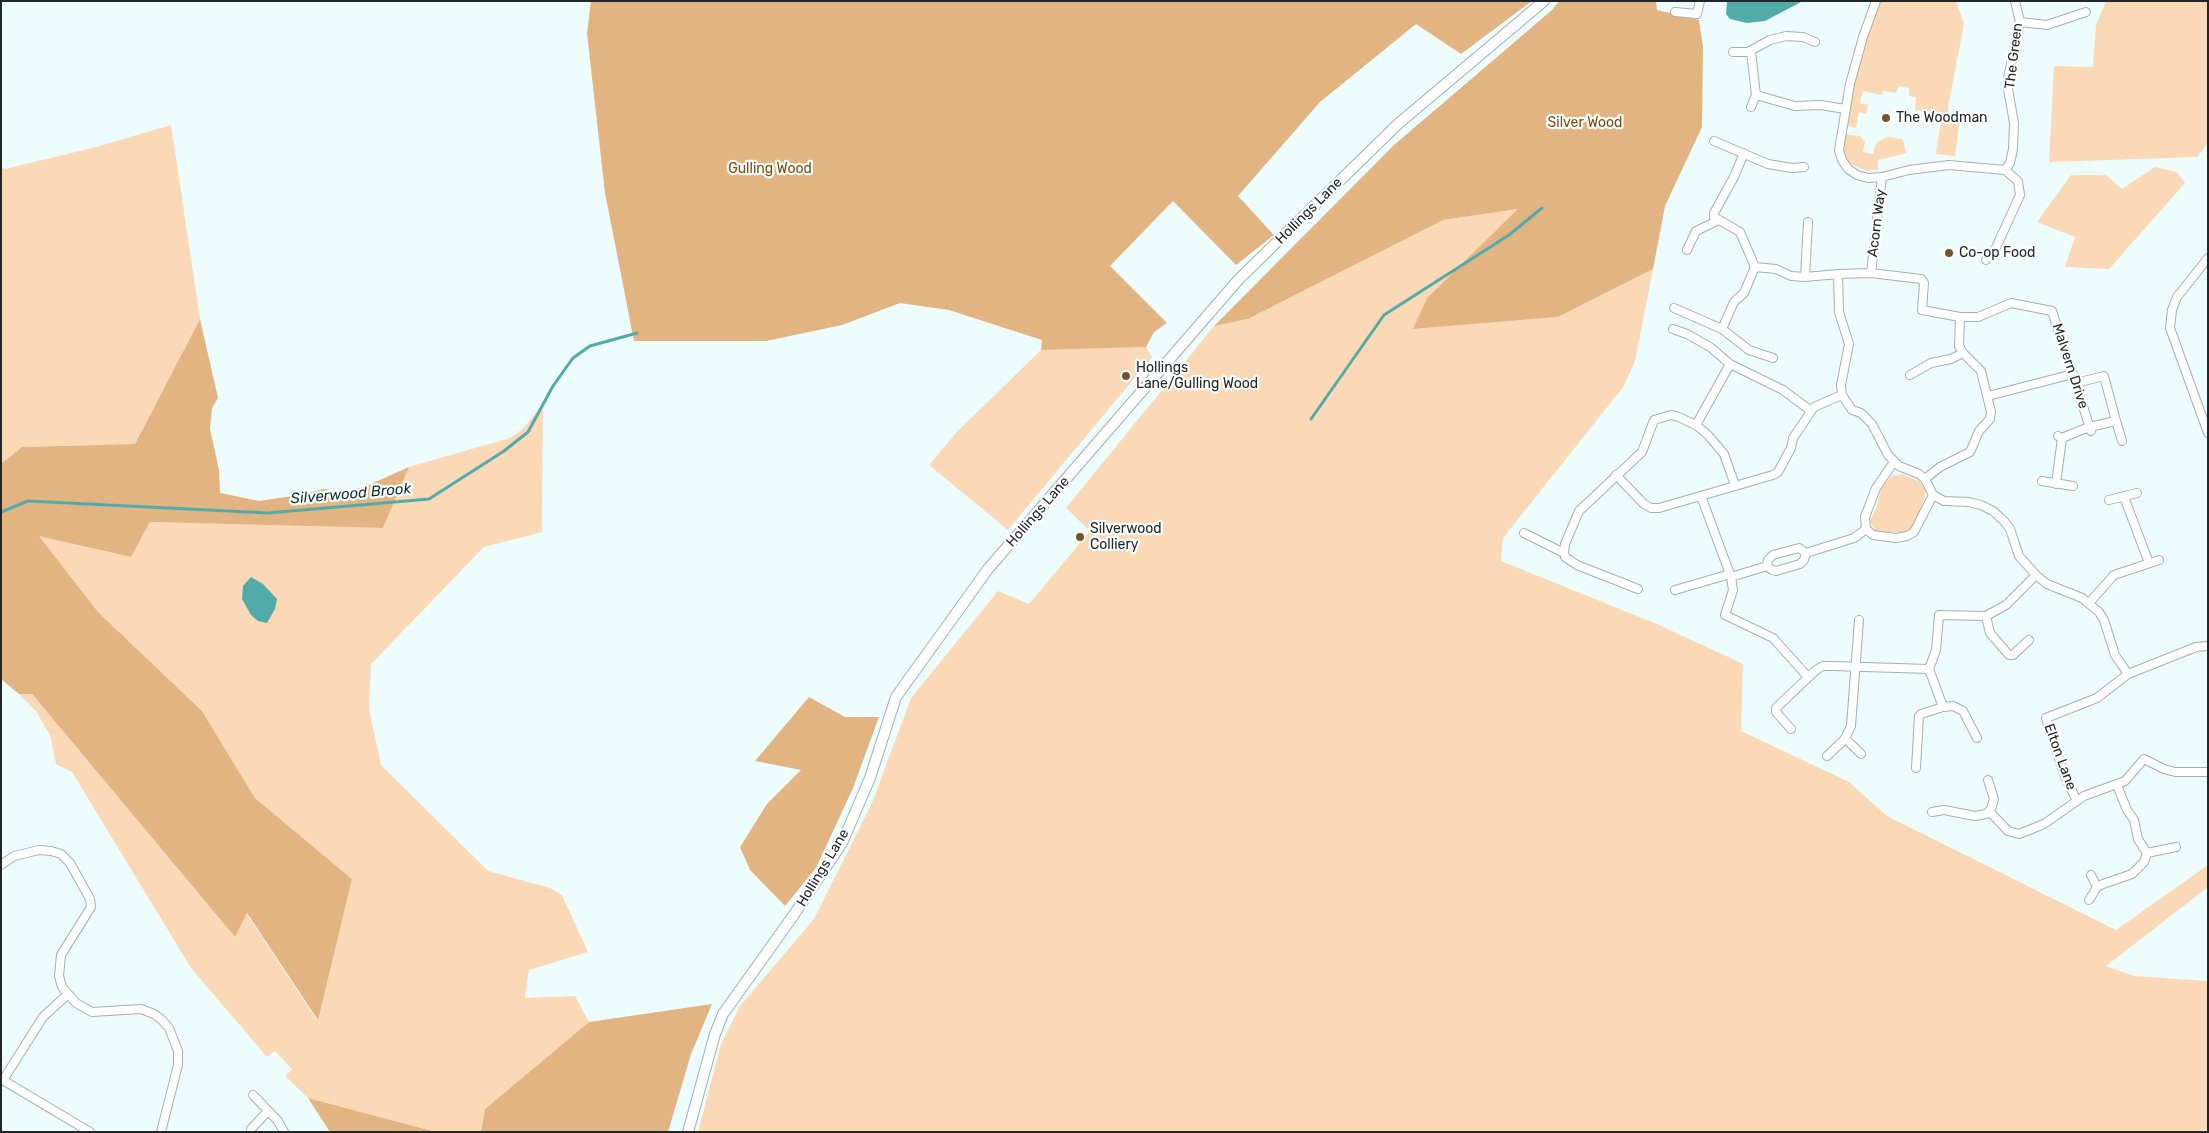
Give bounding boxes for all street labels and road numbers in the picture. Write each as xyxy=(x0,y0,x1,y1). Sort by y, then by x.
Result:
street label: The Green xyxy=(2002,22,2026,90)
street label: Hollings Lane xyxy=(1272,174,1346,248)
street label: Acorn Way xyxy=(1864,188,1890,258)
street label: Malvern Drive xyxy=(2048,321,2092,411)
street label: Hollings Lane xyxy=(1003,473,1073,551)
street label: Elton Lane xyxy=(2040,722,2080,792)
street label: Hollings Lane xyxy=(793,826,853,910)

